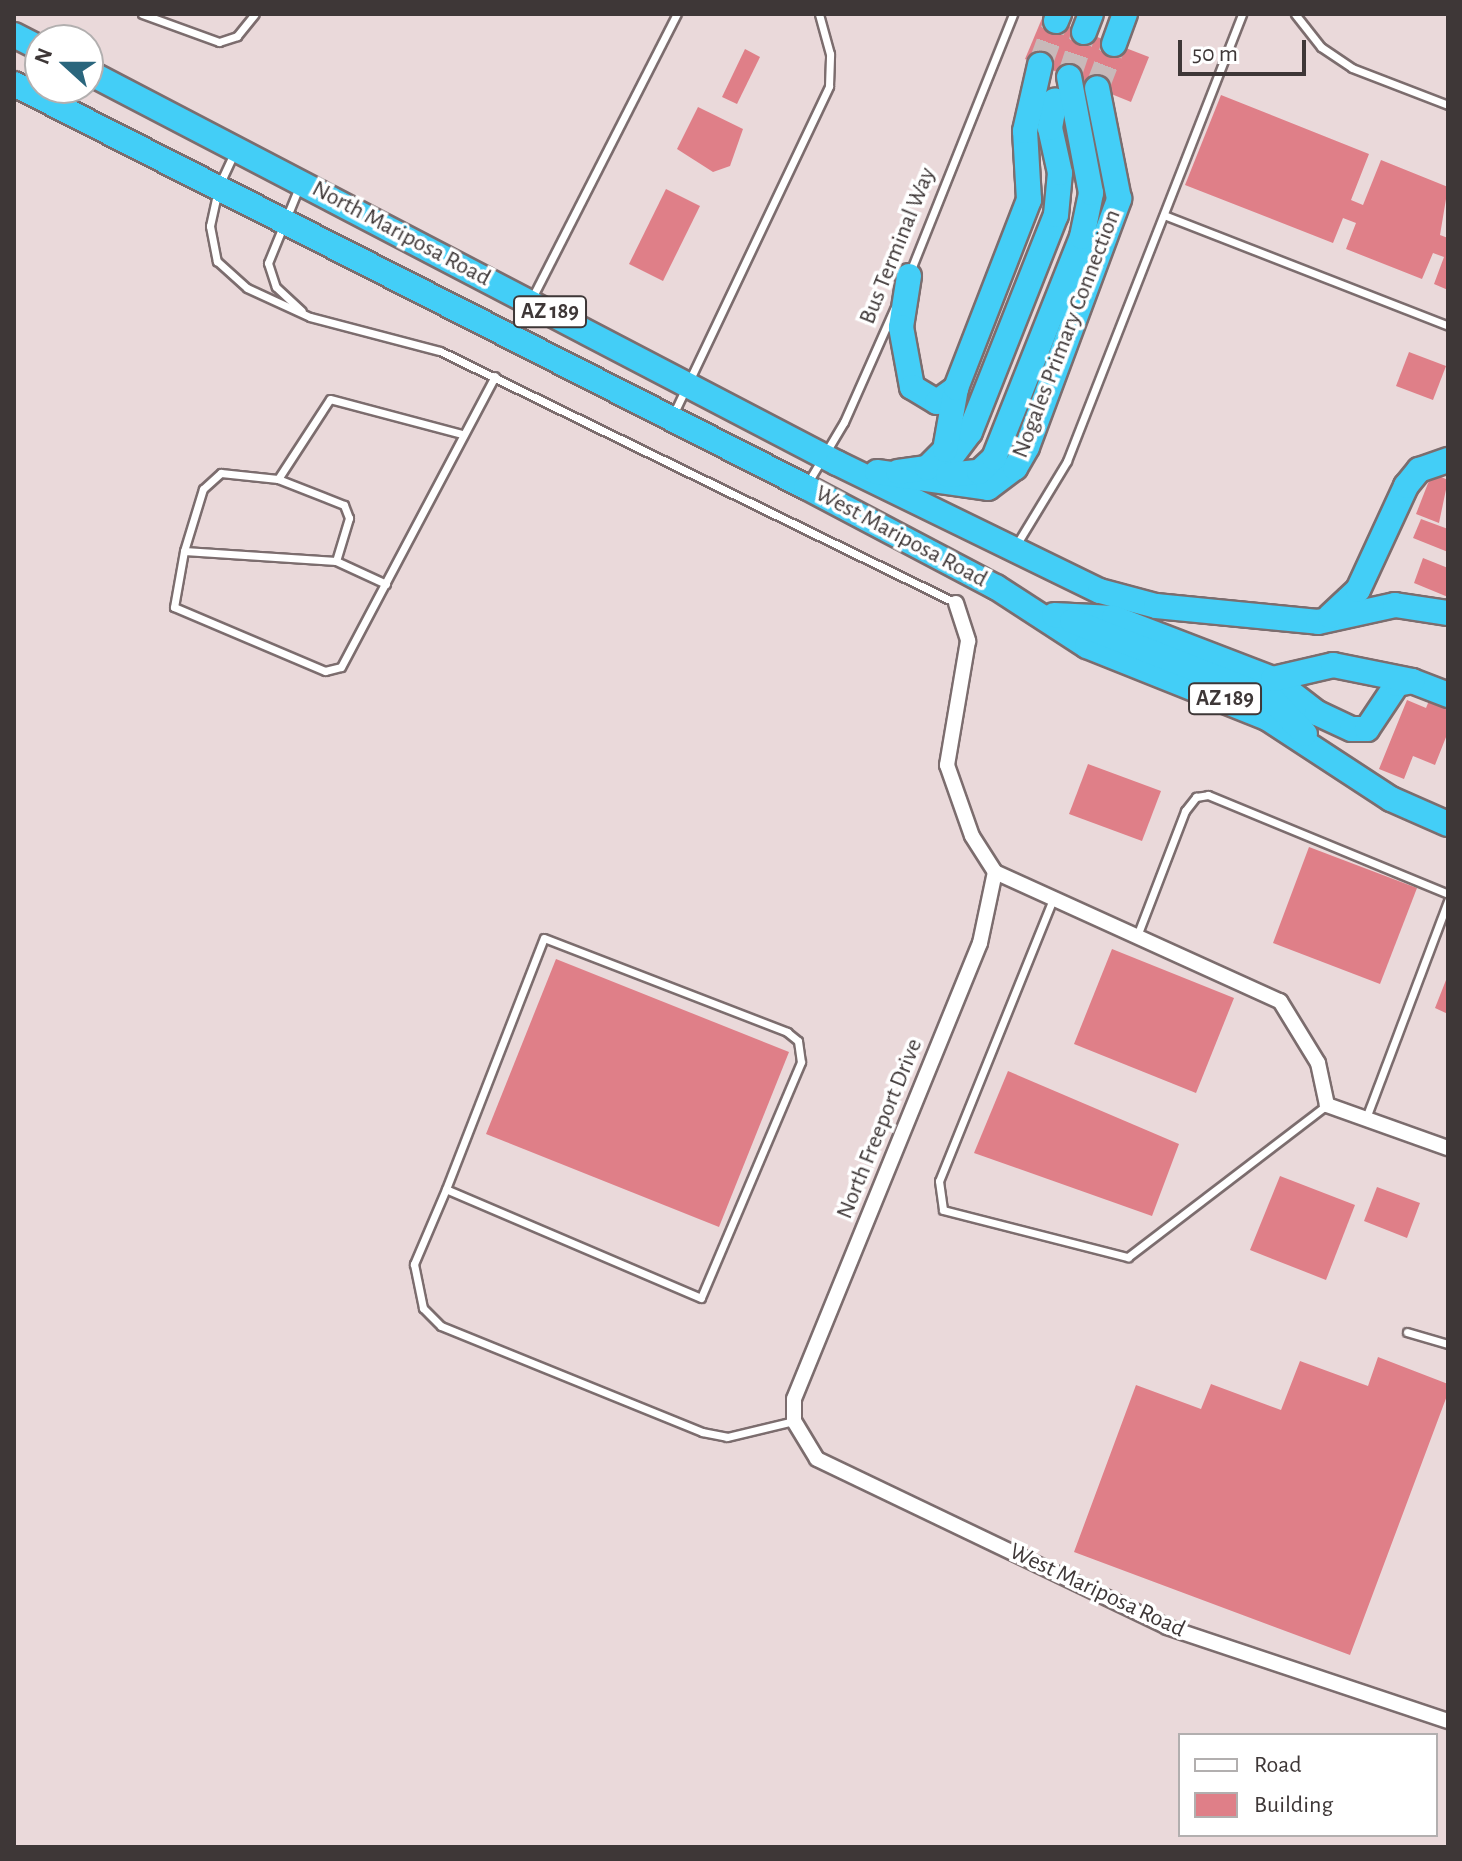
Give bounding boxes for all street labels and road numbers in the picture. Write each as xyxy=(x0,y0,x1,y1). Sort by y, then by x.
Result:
street label: Bus Terminal Way xyxy=(853,163,943,329)
street label: North Mariposa Road xyxy=(307,175,495,293)
street label: Nogales Primary Connection xyxy=(1006,206,1128,462)
road number: AZ 189 xyxy=(512,294,588,330)
street label: West Mariposa Road xyxy=(810,480,992,594)
road number: AZ 189 xyxy=(1187,681,1263,717)
street label: North Freeport Drive xyxy=(831,1035,929,1223)
street label: West Mariposa Road xyxy=(1004,1538,1190,1644)

